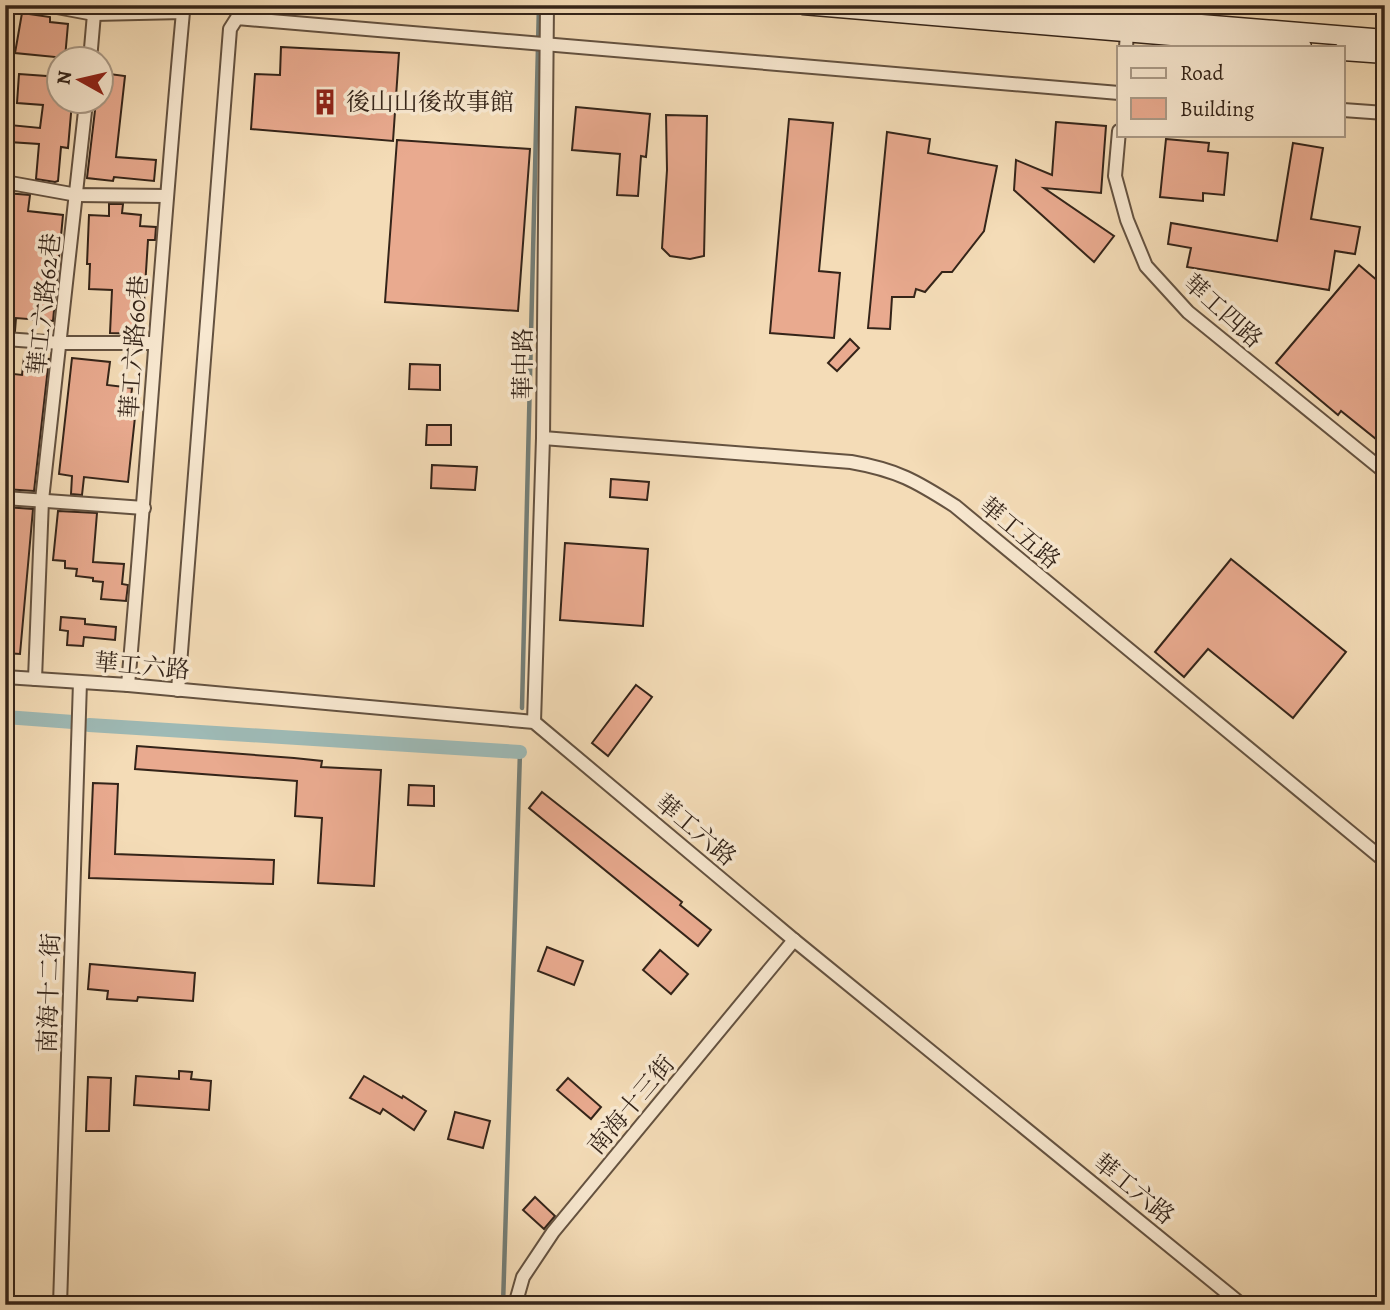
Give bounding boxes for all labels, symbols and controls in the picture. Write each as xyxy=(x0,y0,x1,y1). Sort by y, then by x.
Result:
north arrow xyxy=(46,46,116,116)
legend xyxy=(1117,46,1344,136)
text: Road xyxy=(1180,59,1224,87)
text: N xyxy=(50,69,78,86)
place label: 後山山後故事館 xyxy=(346,86,514,118)
building icon: 後山山後故事館 xyxy=(310,87,340,117)
text: Building xyxy=(1180,95,1255,123)
street label: 華工六路62巷 xyxy=(21,231,67,377)
street label: 華工四路 xyxy=(1177,267,1269,355)
street label: 華工六路60巷 xyxy=(113,274,155,420)
street label: 華中路 xyxy=(507,328,539,400)
street label: 華工五路 xyxy=(973,490,1067,576)
street label: 華工六路 xyxy=(93,646,191,686)
street label: 華工六路 xyxy=(649,787,743,873)
street label: 南海十二街 xyxy=(31,932,67,1054)
street label: 南海十三街 xyxy=(580,1049,682,1161)
street label: 華工六路 xyxy=(1087,1146,1181,1232)

